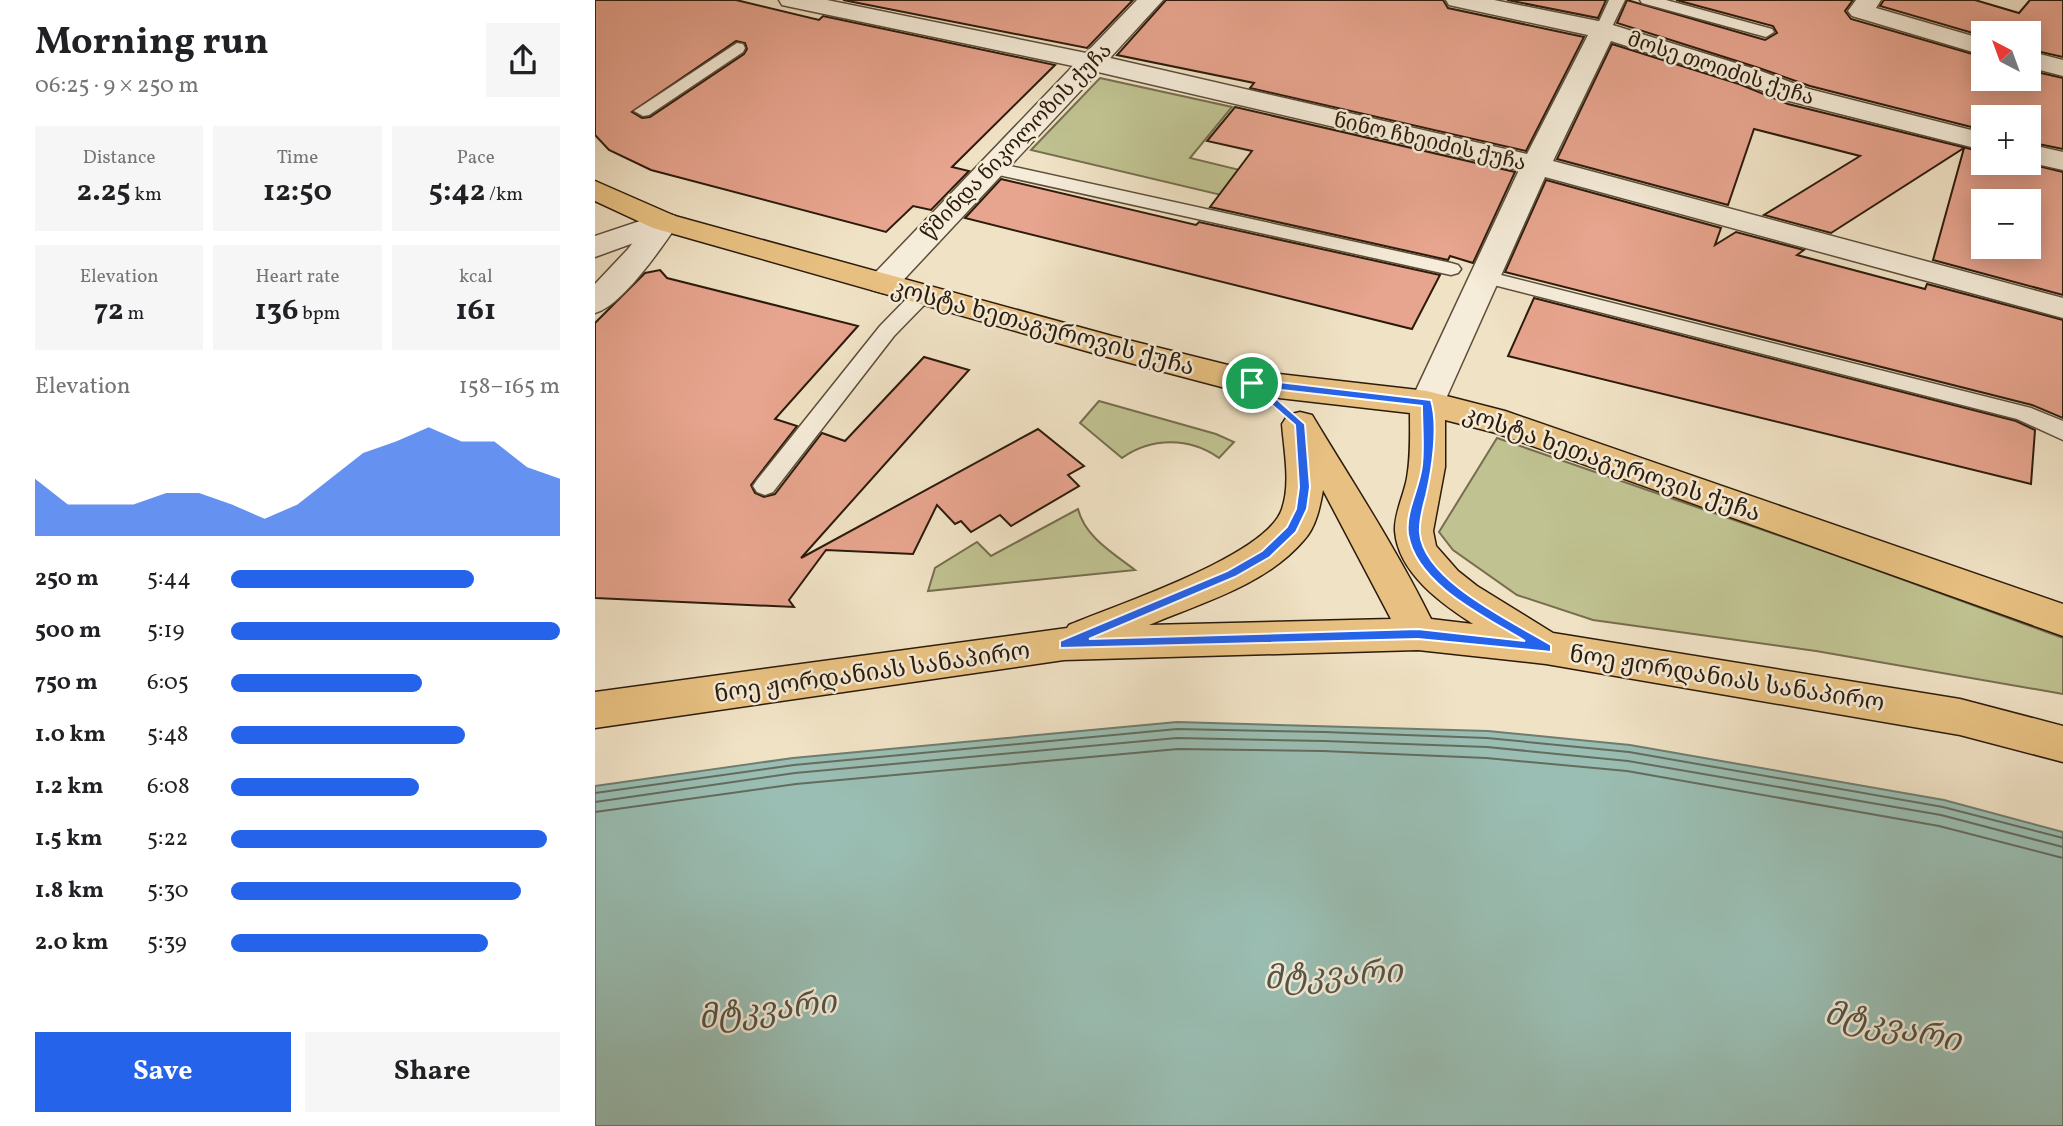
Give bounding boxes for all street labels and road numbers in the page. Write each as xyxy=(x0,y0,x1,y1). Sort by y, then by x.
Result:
street label: მოსე თოიძის ქუჩა xyxy=(1624,26,1818,113)
street label: წმინდა ნიკოლოზის ქუჩა xyxy=(915,37,1119,247)
street label: ნინო ჩხეიძის ქუჩა xyxy=(1330,106,1529,179)
street label: კოსტა ხეთაგუროვის ქუჩა xyxy=(887,272,1198,386)
street label: კოსტა ხეთაგუროვის ქუჩა xyxy=(1458,398,1765,532)
street label: ნოე ჟორდანიას სანაპირო xyxy=(712,635,1032,713)
street label: ნოე ჟორდანიას სანაპირო xyxy=(1567,638,1887,722)

